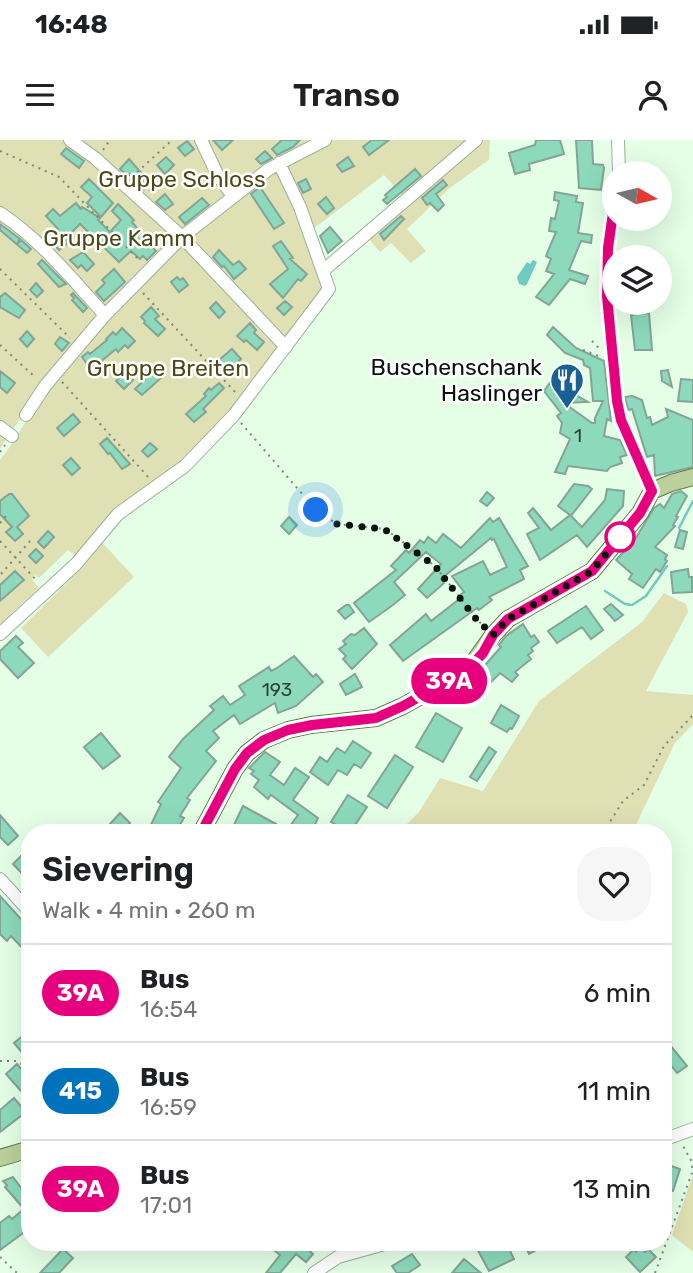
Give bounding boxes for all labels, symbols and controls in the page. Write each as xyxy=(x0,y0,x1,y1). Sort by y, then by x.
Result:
text: 16:48 xyxy=(35,9,108,40)
icon: menu xyxy=(21,76,59,114)
text: Transo xyxy=(293,76,400,114)
icon: person xyxy=(634,76,672,114)
north arrow xyxy=(602,161,672,231)
map controls xyxy=(602,161,672,315)
park label: Gruppe Schloss xyxy=(98,165,266,193)
park label: Gruppe Kamm xyxy=(43,224,195,252)
button: layers xyxy=(602,245,672,315)
place label: Buschenschank Haslinger xyxy=(371,353,542,407)
park label: Gruppe Breiten xyxy=(87,354,249,382)
restaurant icon: Buschenschank Haslinger xyxy=(548,361,586,410)
house number: 1 xyxy=(574,424,582,447)
your location xyxy=(298,492,333,527)
unlabelled marker xyxy=(605,522,635,552)
line badge: 39A xyxy=(409,658,489,704)
text: 39A xyxy=(425,667,473,695)
house number: 193 xyxy=(262,678,292,701)
button: heart xyxy=(577,847,651,921)
text: Sievering xyxy=(42,850,194,889)
text: Walk · 4 min · 260 m xyxy=(42,896,256,924)
text: Bus xyxy=(140,964,189,995)
text: 6 min xyxy=(584,978,651,1009)
text: 39A xyxy=(57,979,104,1007)
text: 16:54 xyxy=(140,995,198,1023)
text: Bus xyxy=(140,1062,189,1093)
text: 11 min xyxy=(577,1076,651,1107)
text: 415 xyxy=(59,1077,102,1105)
text: 16:59 xyxy=(140,1093,197,1121)
text: Bus xyxy=(140,1160,189,1191)
text: 13 min xyxy=(573,1174,651,1205)
text: 39A xyxy=(57,1175,104,1203)
text: 17:01 xyxy=(140,1191,192,1219)

